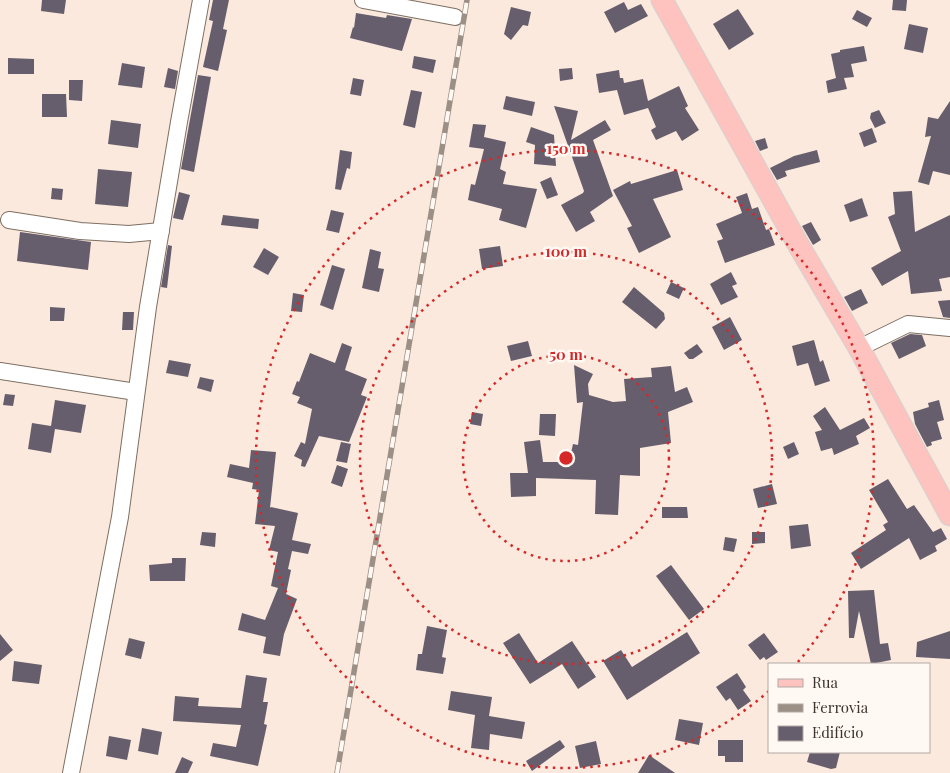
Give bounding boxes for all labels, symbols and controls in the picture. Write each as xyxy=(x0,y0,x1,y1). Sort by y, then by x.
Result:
text: 150 m xyxy=(546,138,586,158)
text: 100 m xyxy=(545,241,588,261)
text: 50 m xyxy=(549,344,583,364)
centre of rings xyxy=(557,449,575,467)
legend xyxy=(768,663,930,753)
text: Rua xyxy=(812,672,838,692)
text: Ferrovia xyxy=(812,697,869,717)
text: Edifício xyxy=(812,722,864,742)

